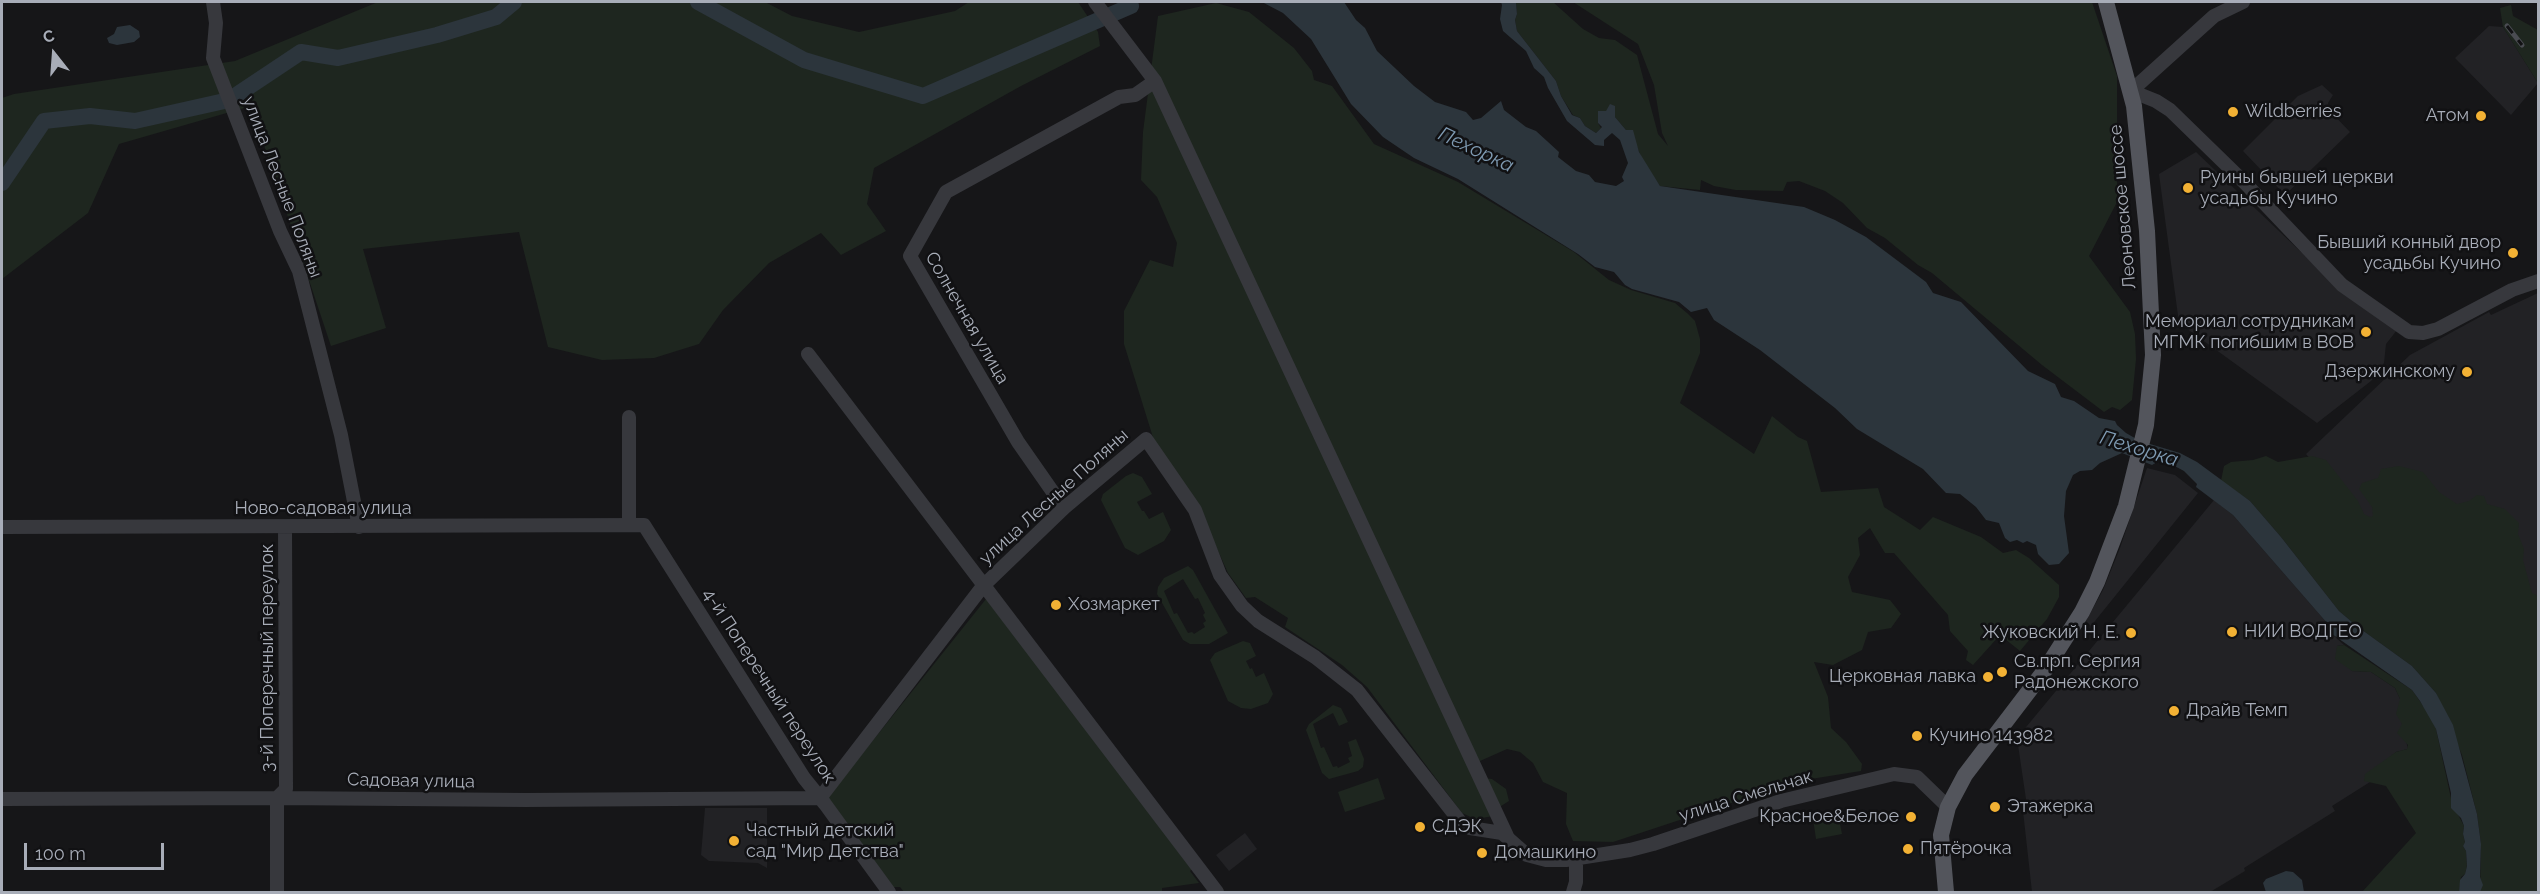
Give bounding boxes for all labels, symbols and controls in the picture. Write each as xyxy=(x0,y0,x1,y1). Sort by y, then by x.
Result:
north arrow xyxy=(24,24,84,84)
text: С xyxy=(41,26,57,47)
street label: улица Лесные Поляны xyxy=(237,93,327,281)
place label: Wildberries xyxy=(2245,101,2341,123)
marker: Wildberries xyxy=(2226,105,2240,119)
place label: Атом xyxy=(2426,105,2469,127)
marker: Атом xyxy=(2474,109,2488,123)
water label: Пехорка xyxy=(1434,122,1518,178)
street label: Леоновское шоссе xyxy=(2105,124,2141,290)
place label: Руины бывшей церкви усадьбы Кучино xyxy=(2200,167,2394,210)
marker: Руины бывшей церкви усадьбы Кучино xyxy=(2181,181,2195,195)
place label: Бывший конный двор усадьбы Кучино xyxy=(2317,232,2501,274)
marker: Бывший конный двор усадьбы Кучино xyxy=(2506,246,2520,260)
street label: Солнечная улица xyxy=(920,248,1014,388)
place label: Мемориал сотрудникам МГМК погибшим в ВОВ xyxy=(2145,311,2354,354)
marker: Мемориал сотрудникам МГМК погибшим в ВОВ xyxy=(2359,325,2373,339)
place label: Дзержинскому xyxy=(2324,361,2455,383)
marker: Дзержинскому xyxy=(2460,365,2474,379)
street label: улица Лесные Поляны xyxy=(975,424,1133,570)
water label: Пехорка xyxy=(2097,426,2181,472)
street label: Ново-садовая улица xyxy=(235,498,411,520)
street label: 3-й Поперечный переулок xyxy=(257,544,279,772)
street label: 4-й Поперечный переулок xyxy=(698,584,840,788)
place label: Хозмаркет xyxy=(1068,594,1160,616)
marker: Хозмаркет xyxy=(1049,598,1063,612)
place label: НИИ ВОДГЕО xyxy=(2244,621,2362,643)
place label: Жуковский Н. Е. xyxy=(1982,622,2119,644)
marker: НИИ ВОДГЕО xyxy=(2225,625,2239,639)
marker: Жуковский Н. Е. xyxy=(2124,626,2138,640)
place label: Св.прп. Сергия Радонежского xyxy=(2014,651,2140,694)
marker: Св.прп. Сергия Радонежского xyxy=(1995,665,2009,679)
place label: Церковная лавка xyxy=(1829,666,1976,688)
marker: Церковная лавка xyxy=(1981,670,1995,684)
place label: Драйв Темп xyxy=(2186,700,2288,722)
marker: Драйв Темп xyxy=(2167,704,2181,718)
place label: Кучино 143982 xyxy=(1929,725,2053,747)
marker: Кучино 143982 xyxy=(1910,729,1924,743)
street label: улица Смельчак xyxy=(1677,765,1815,827)
street label: Садовая улица xyxy=(347,769,475,793)
place label: Этажерка xyxy=(2007,796,2093,818)
marker: Этажерка xyxy=(1988,800,2002,814)
place label: Красное&Белое xyxy=(1759,806,1899,828)
marker: Красное&Белое xyxy=(1904,810,1918,824)
place label: СДЭК xyxy=(1432,816,1482,838)
place label: Частный детский сад "Мир Детства" xyxy=(746,820,904,862)
marker: СДЭК xyxy=(1413,820,1427,834)
scale bar xyxy=(27,831,166,869)
marker: Частный детский сад "Мир Детства" xyxy=(727,834,741,848)
place label: Пятёрочка xyxy=(1920,838,2012,860)
place label: Домашкино xyxy=(1494,842,1596,864)
marker: Пятёрочка xyxy=(1901,842,1915,856)
text: 100 m xyxy=(35,843,86,864)
marker: Домашкино xyxy=(1475,846,1489,860)

